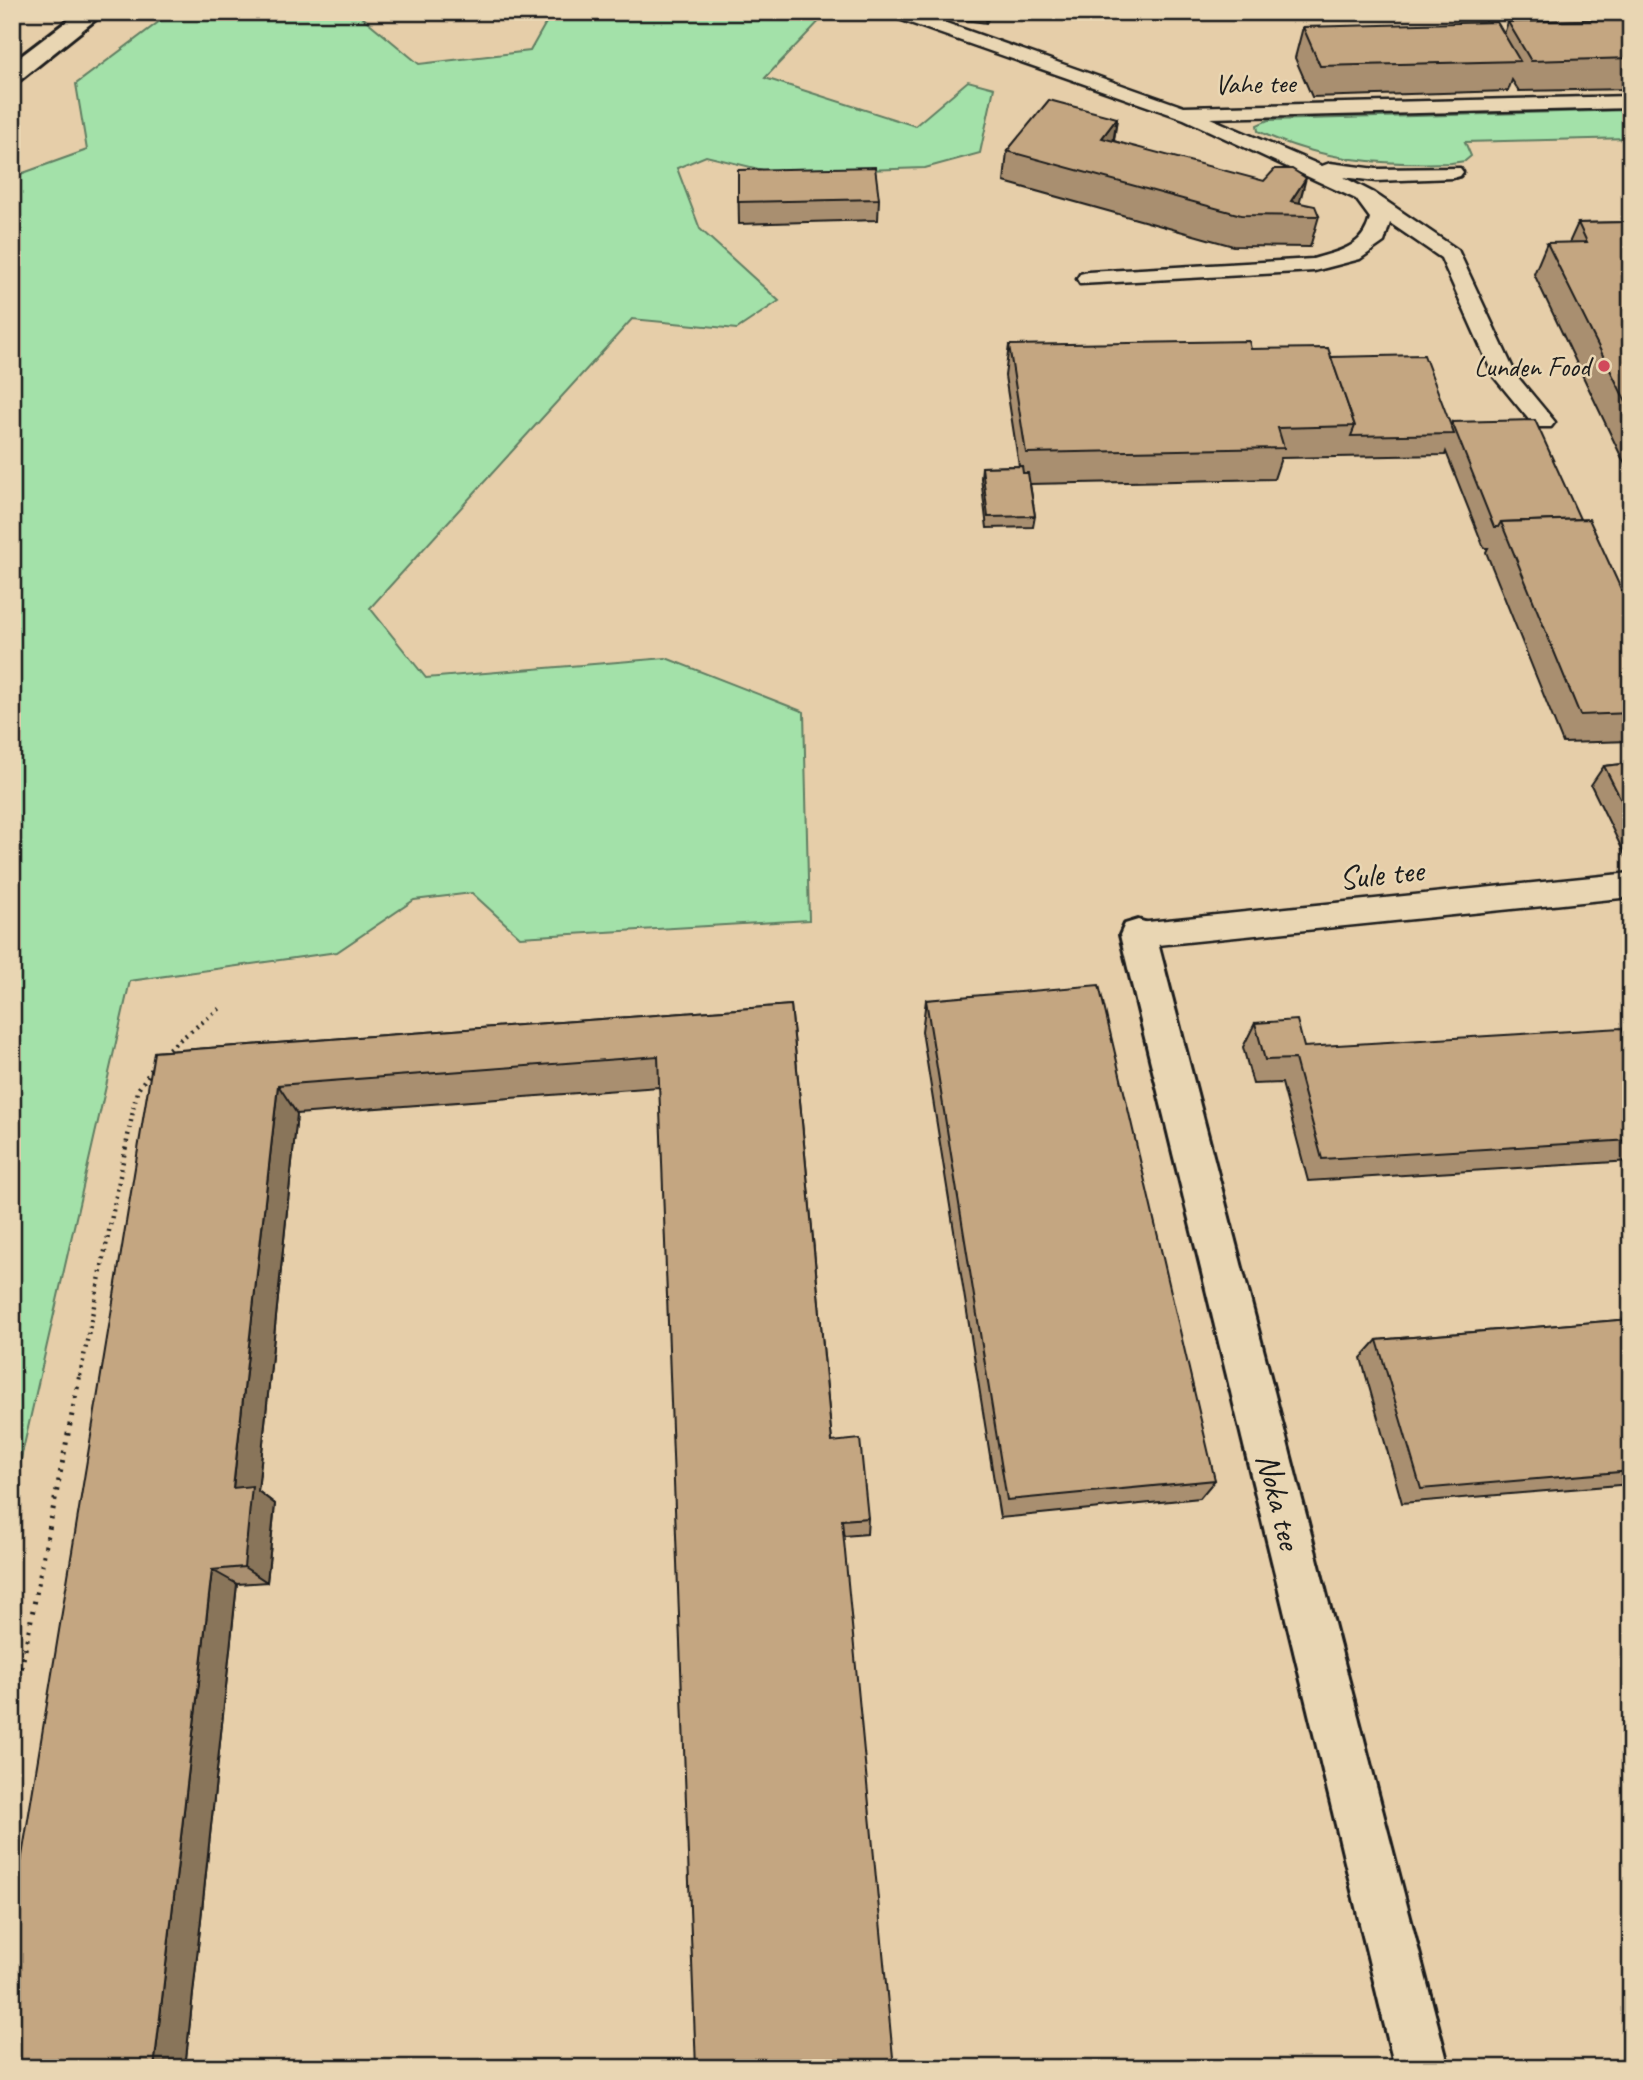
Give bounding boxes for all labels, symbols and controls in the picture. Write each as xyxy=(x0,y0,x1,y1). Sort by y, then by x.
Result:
street label: Vahe tee xyxy=(1214,65,1298,102)
place label: Lunden Food xyxy=(1474,349,1594,384)
marker: Lunden Food xyxy=(1596,358,1612,374)
street label: Sule tee xyxy=(1337,848,1428,899)
street label: Noka tee xyxy=(1247,1449,1312,1556)

